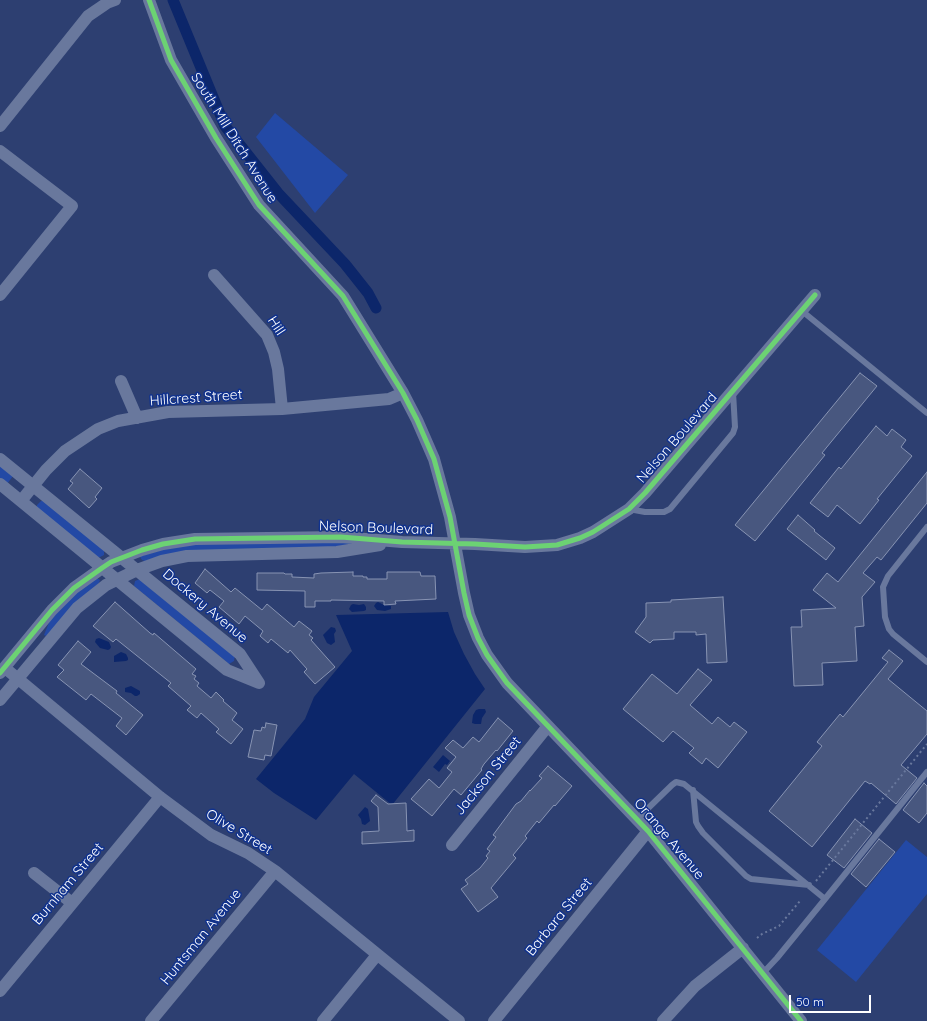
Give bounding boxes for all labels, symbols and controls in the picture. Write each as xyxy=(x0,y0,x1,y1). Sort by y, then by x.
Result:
street label: South Mill Ditch Avenue xyxy=(187,70,281,206)
street label: Hill xyxy=(264,313,288,339)
street label: Hillcrest Street xyxy=(149,386,243,410)
street label: Nelson Boulevard xyxy=(633,389,721,487)
street label: Nelson Boulevard xyxy=(319,518,433,538)
street label: Dockery Avenue xyxy=(159,565,251,647)
street label: Jackson Street xyxy=(451,733,525,819)
street label: Orange Avenue xyxy=(630,795,708,883)
street label: Olive Street xyxy=(203,806,275,858)
street label: Burnham Street xyxy=(29,840,107,928)
street label: Barbara Street xyxy=(522,875,596,959)
street label: Huntsman Avenue xyxy=(157,886,245,988)
scale bar xyxy=(791,987,873,1013)
text: 50 m xyxy=(796,994,824,1009)

